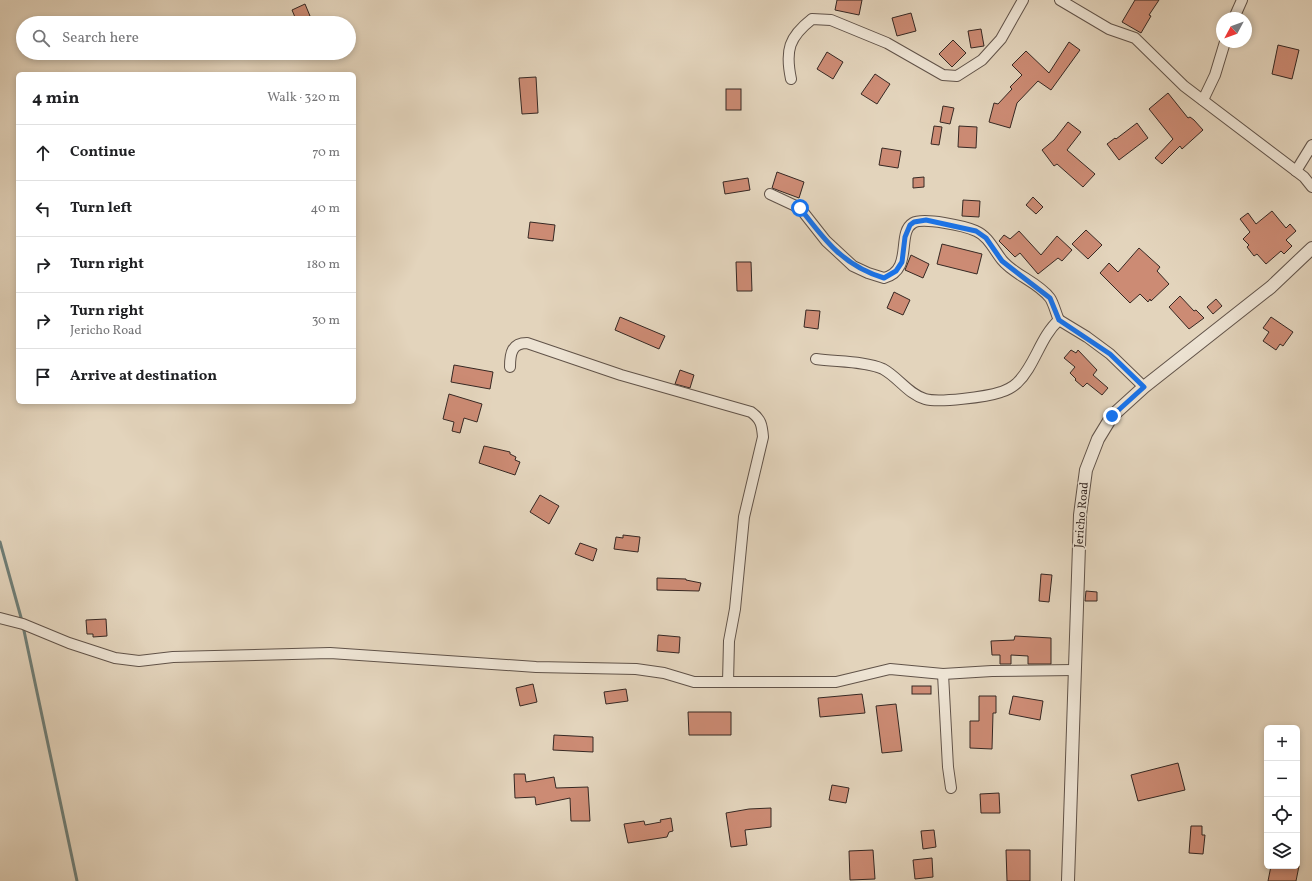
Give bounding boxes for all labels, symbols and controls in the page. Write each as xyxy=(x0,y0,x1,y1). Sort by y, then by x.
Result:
north arrow xyxy=(1216,12,1252,48)
search box xyxy=(16,16,356,60)
icon: search xyxy=(30,27,52,49)
text: Search here xyxy=(62,28,139,49)
text: 4 min xyxy=(32,87,79,110)
text: Walk · 320 m xyxy=(267,89,340,107)
icon: ahead xyxy=(32,142,54,164)
text: Continue xyxy=(70,142,135,163)
text: 70 m xyxy=(312,144,340,162)
icon: left xyxy=(32,198,54,220)
text: Turn left xyxy=(70,198,132,219)
route start xyxy=(791,199,809,217)
text: 40 m xyxy=(311,200,340,218)
icon: right xyxy=(32,254,54,276)
text: Turn right xyxy=(70,254,144,275)
text: 180 m xyxy=(306,256,340,274)
text: Turn right xyxy=(70,301,144,322)
icon: right xyxy=(32,310,54,332)
text: 30 m xyxy=(312,312,340,330)
text: Jericho Road xyxy=(70,322,142,340)
icon: arrive xyxy=(32,366,54,388)
text: Arrive at destination xyxy=(70,366,217,387)
route end xyxy=(1103,407,1121,425)
street label: Jericho Road xyxy=(1071,481,1093,549)
map controls xyxy=(1264,725,1300,869)
button: + xyxy=(1264,725,1300,761)
button: − xyxy=(1264,761,1300,797)
button: locate xyxy=(1264,797,1300,833)
button: layers xyxy=(1264,833,1300,869)

